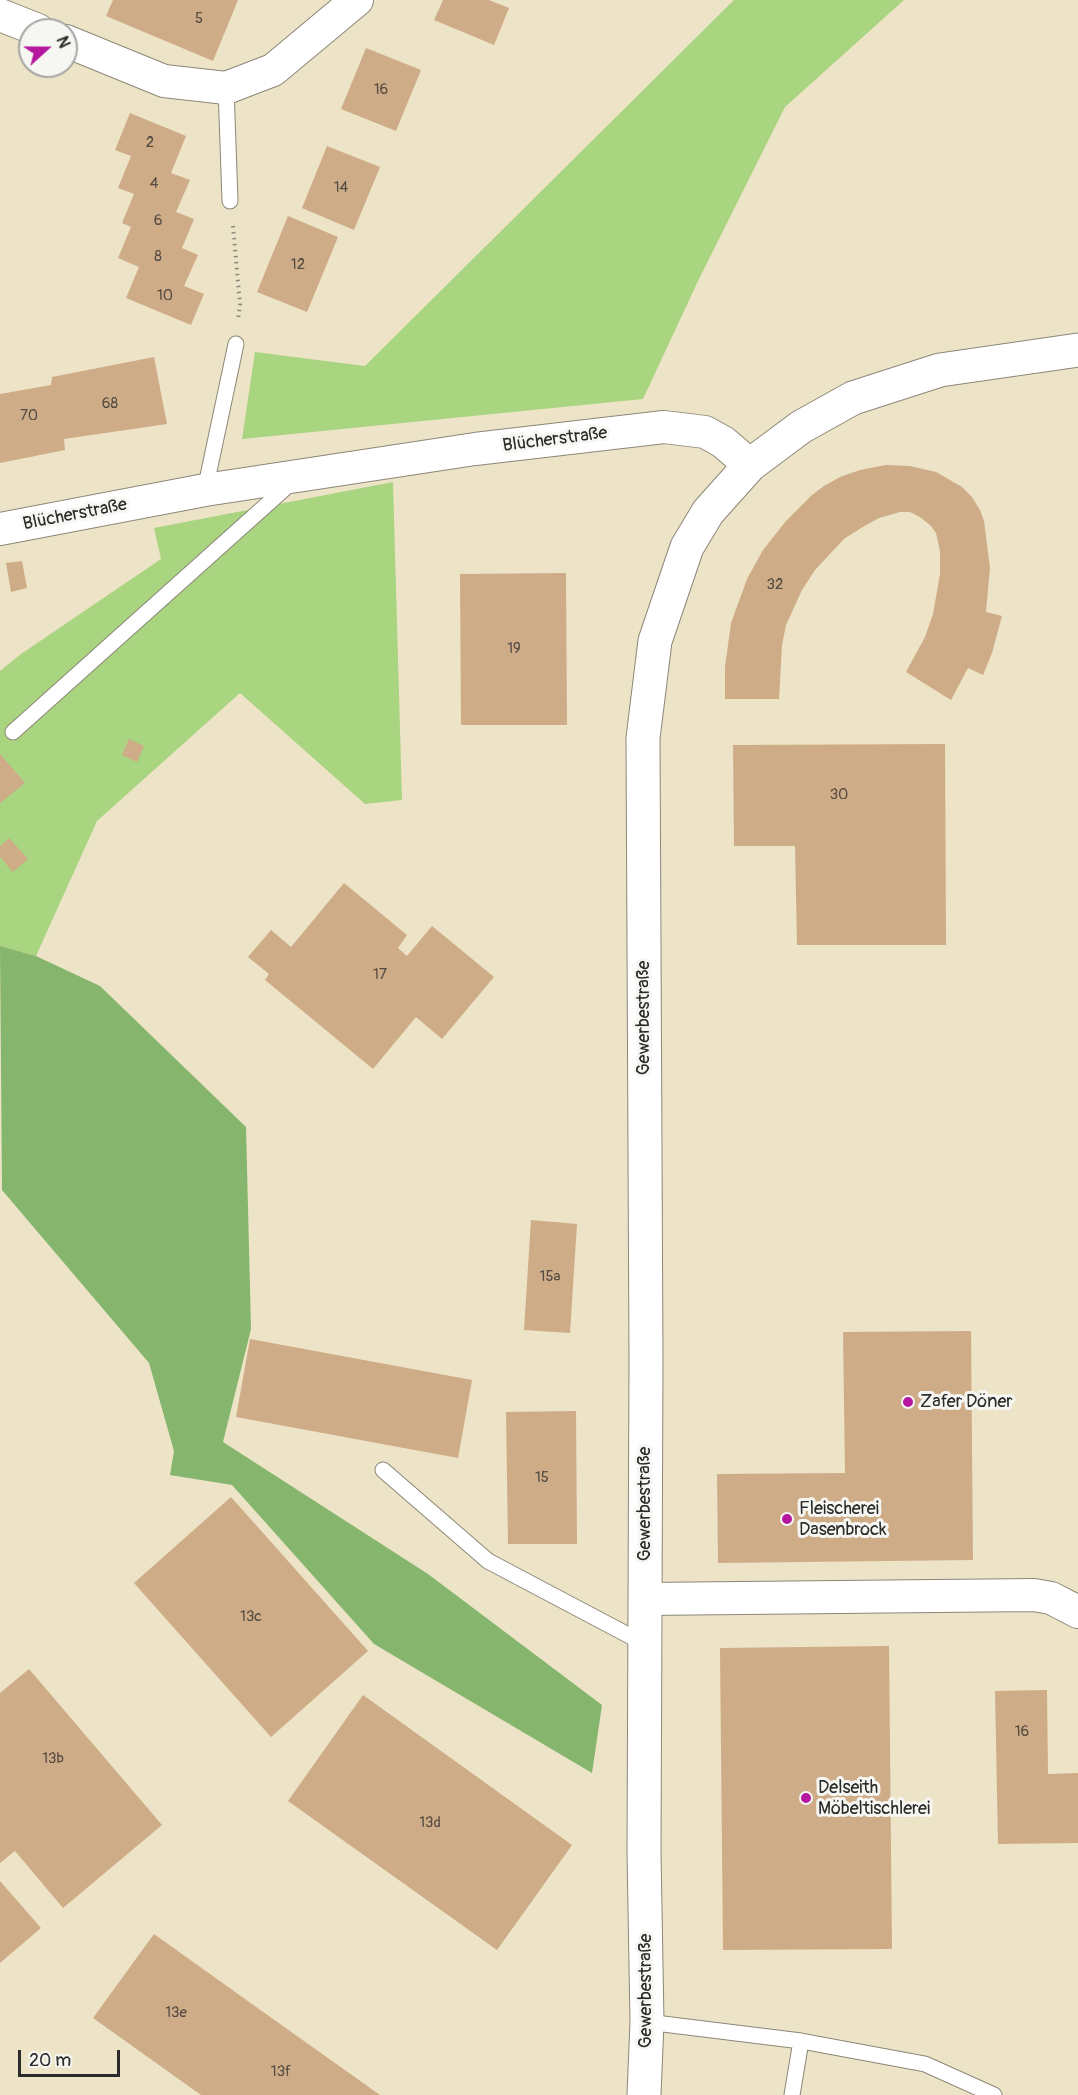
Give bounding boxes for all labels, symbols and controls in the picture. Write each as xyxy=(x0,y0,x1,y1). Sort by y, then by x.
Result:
house number: 5 xyxy=(195,10,203,28)
north arrow xyxy=(18,18,78,78)
text: N xyxy=(52,34,74,51)
house number: 16 xyxy=(374,81,388,99)
house number: 2 xyxy=(146,134,154,152)
house number: 4 xyxy=(150,175,158,193)
house number: 14 xyxy=(334,179,348,197)
house number: 6 xyxy=(154,212,162,230)
house number: 8 xyxy=(154,248,162,266)
house number: 12 xyxy=(291,256,305,274)
house number: 10 xyxy=(157,287,173,305)
house number: 68 xyxy=(102,395,118,413)
house number: 70 xyxy=(20,407,38,425)
street label: Blücherstraße xyxy=(501,423,609,457)
street label: Blücherstraße xyxy=(21,494,129,536)
house number: 32 xyxy=(767,576,783,594)
house number: 19 xyxy=(507,640,521,658)
house number: 30 xyxy=(830,786,848,804)
street label: Gewerbestraße xyxy=(633,961,655,1075)
house number: 17 xyxy=(373,966,387,984)
house number: 15a xyxy=(540,1268,560,1286)
place label: Zafer Döner xyxy=(920,1391,1013,1413)
marker: Zafer Döner xyxy=(901,1395,915,1409)
street label: Gewerbestraße xyxy=(634,1447,656,1561)
house number: 15 xyxy=(535,1469,549,1487)
place label: Fleischerei Dasenbrock xyxy=(799,1498,887,1540)
marker: Fleischerei Dasenbrock xyxy=(780,1512,794,1526)
house number: 13c xyxy=(240,1608,262,1626)
house number: 16 xyxy=(1015,1723,1029,1741)
house number: 13b xyxy=(42,1750,64,1768)
place label: Delseith Möbeltischlerei xyxy=(818,1777,930,1820)
marker: Delseith Möbeltischlerei xyxy=(799,1791,813,1805)
house number: 13d xyxy=(419,1814,441,1832)
street label: Gewerbestraße xyxy=(635,1934,657,2048)
house number: 13e xyxy=(165,2004,187,2022)
scale bar xyxy=(21,2038,123,2076)
text: 20 m xyxy=(29,2049,71,2072)
house number: 13f xyxy=(271,2063,291,2081)

